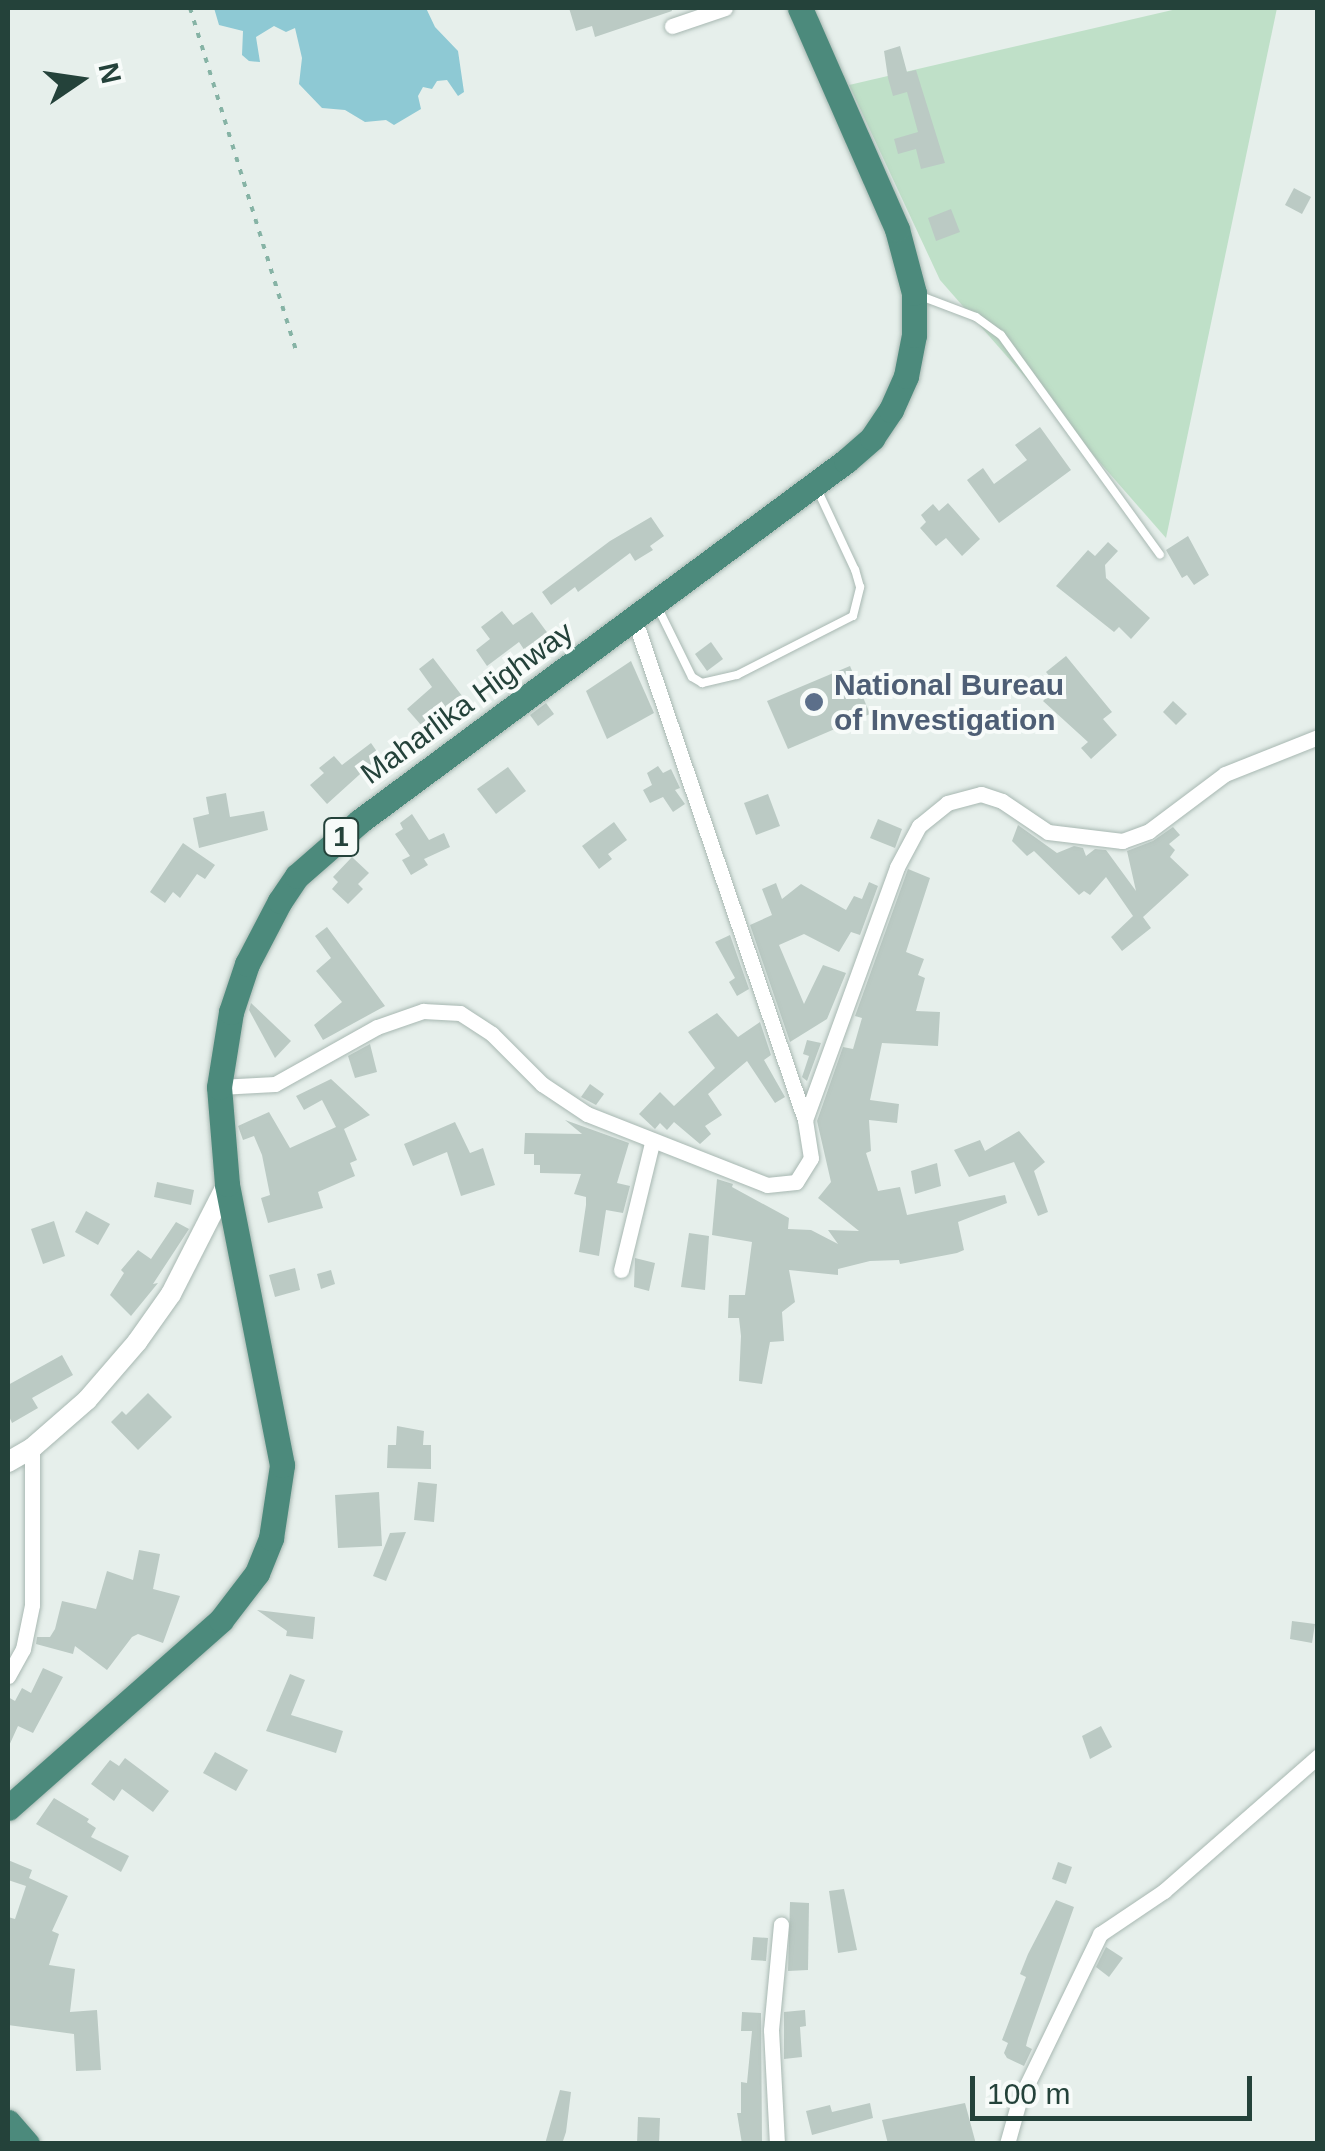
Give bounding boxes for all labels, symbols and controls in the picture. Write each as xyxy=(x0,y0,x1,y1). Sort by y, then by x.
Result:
north arrow xyxy=(30,30,130,130)
text: N xyxy=(92,60,127,86)
street label: Maharlika Highway xyxy=(354,614,580,792)
place label: National Bureau of Investigation xyxy=(834,667,1064,738)
marker: National Bureau of Investigation xyxy=(803,691,825,713)
road number: 1 xyxy=(321,814,361,860)
scale bar xyxy=(975,2056,1258,2118)
text: 100 m xyxy=(987,2077,1070,2110)

